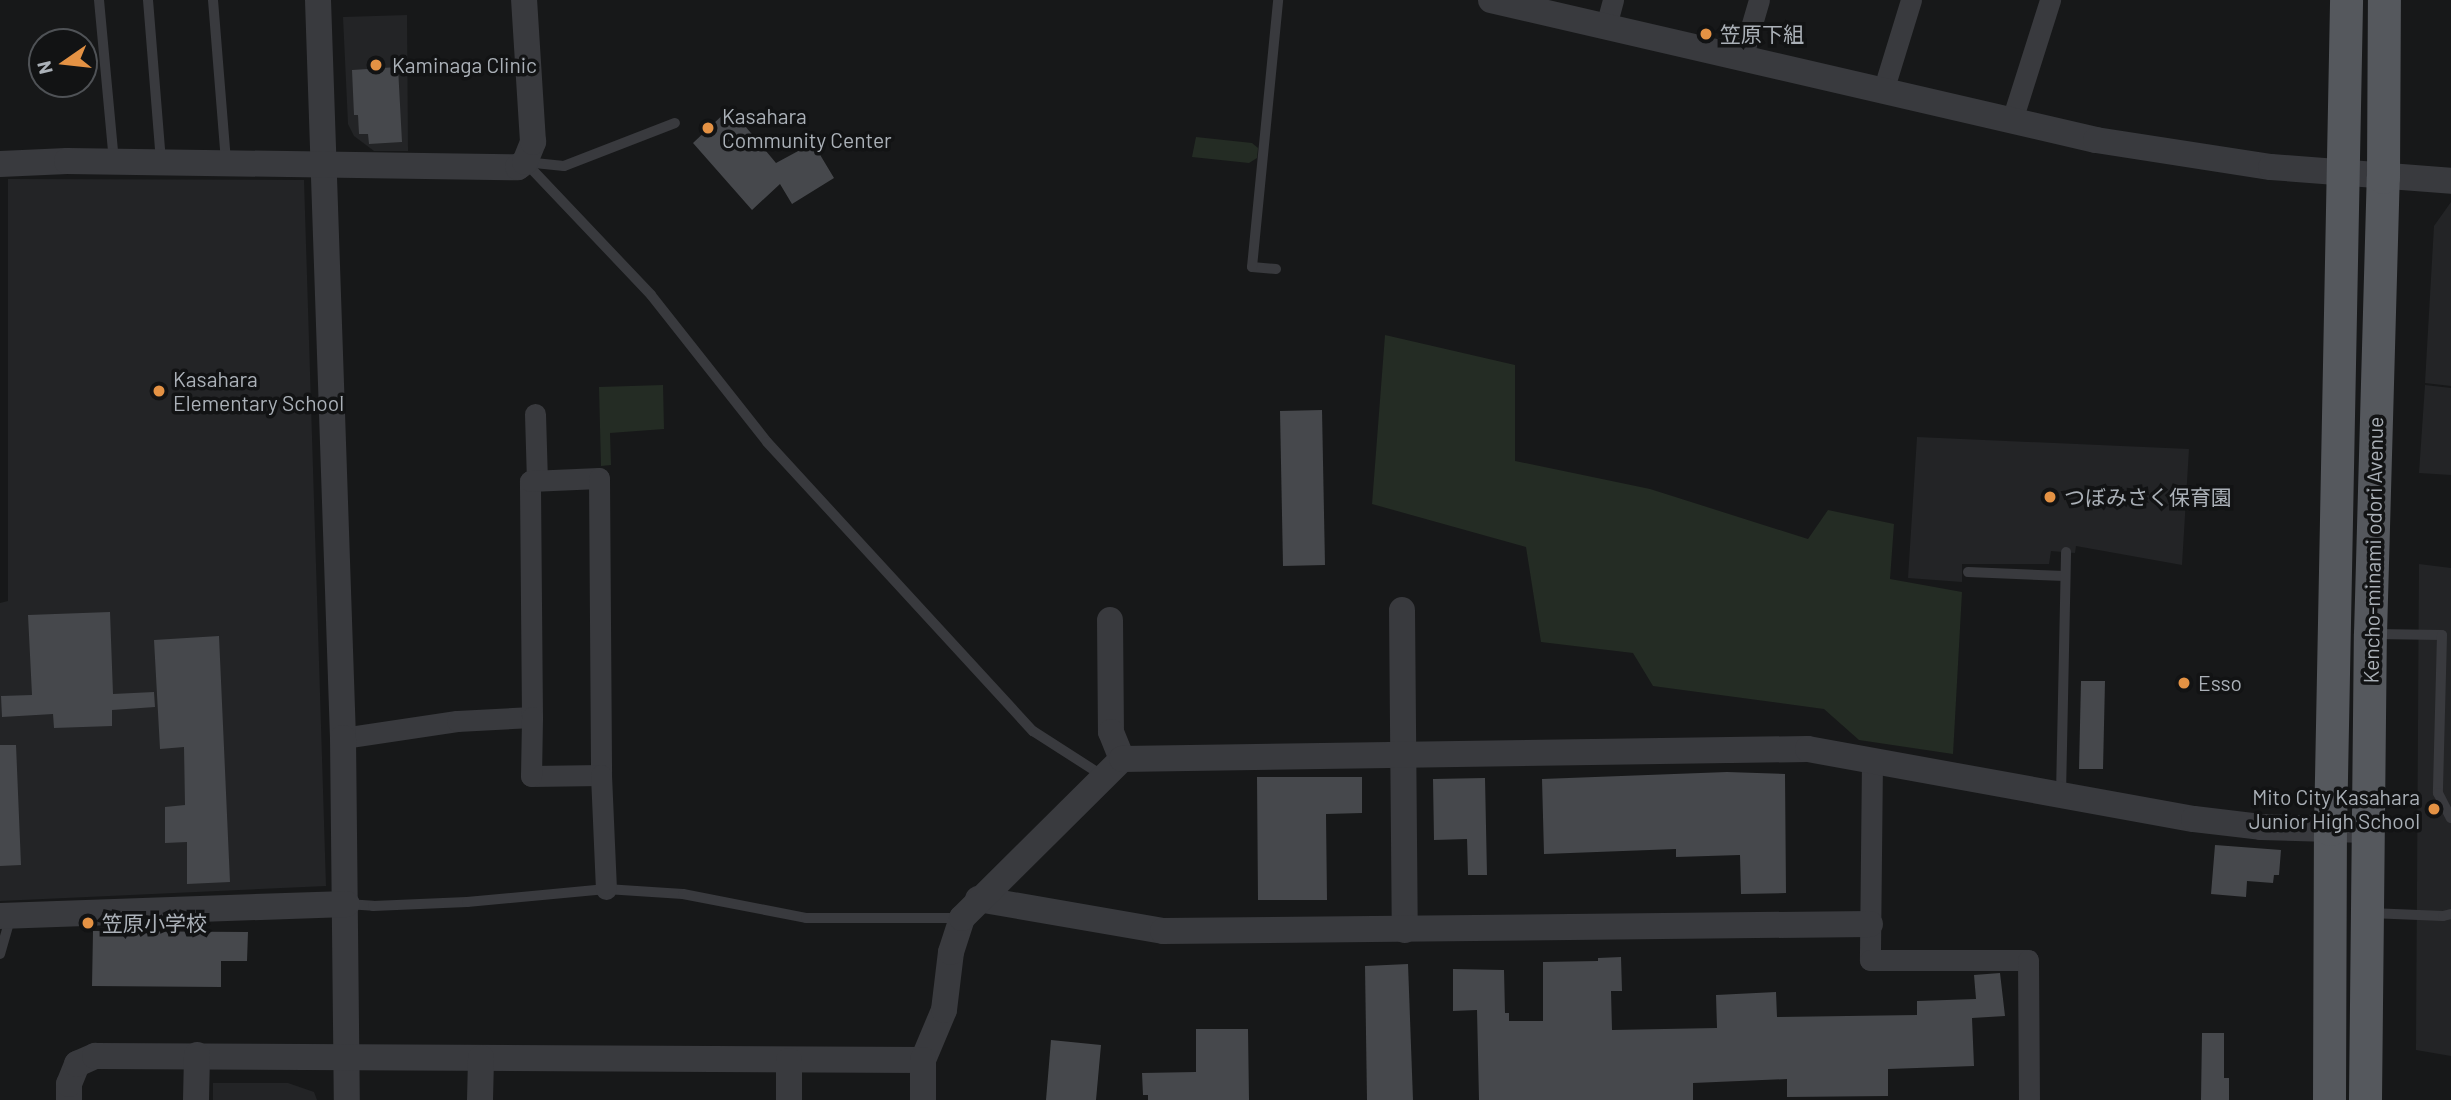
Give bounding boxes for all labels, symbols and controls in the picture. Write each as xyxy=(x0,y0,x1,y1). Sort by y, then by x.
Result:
place label: 笠原下組 xyxy=(1720,21,1804,47)
marker: 笠原下組 xyxy=(1698,26,1714,42)
north arrow xyxy=(28,28,98,98)
place label: Kaminaga Clinic xyxy=(392,52,537,78)
marker: Kaminaga Clinic xyxy=(366,55,386,75)
text: N xyxy=(31,59,57,77)
place label: Kasahara Community Center xyxy=(722,103,892,153)
marker: Kasahara Community Center xyxy=(700,120,716,136)
place label: Kasahara Elementary School xyxy=(173,366,344,416)
marker: Kasahara Elementary School xyxy=(151,383,167,399)
street label: Kencho-minami odori Avenue xyxy=(2358,416,2388,684)
place label: つぼみさく保育園 xyxy=(2064,484,2232,510)
marker: つぼみさく保育園 xyxy=(2042,489,2058,505)
place label: Esso xyxy=(2198,670,2242,696)
marker: Esso xyxy=(2176,675,2192,691)
place label: Mito City Kasahara Junior High School xyxy=(2249,784,2420,834)
marker: Mito City Kasahara Junior High School xyxy=(2426,801,2442,817)
place label: 笠原小学校 xyxy=(102,910,207,936)
marker: 笠原小学校 xyxy=(80,915,96,931)

